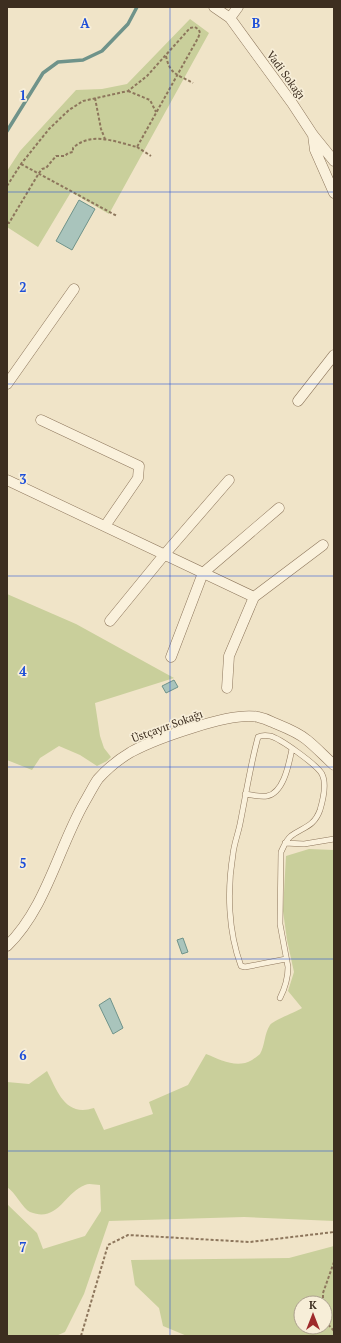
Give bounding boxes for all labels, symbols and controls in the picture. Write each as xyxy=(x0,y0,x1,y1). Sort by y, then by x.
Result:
text: A xyxy=(80,14,90,32)
text: B xyxy=(252,14,260,32)
street label: Vadi Sokağı xyxy=(264,48,308,102)
text: 1 xyxy=(19,86,27,104)
text: 2 xyxy=(19,278,27,296)
text: 3 xyxy=(19,470,27,488)
text: 4 xyxy=(19,662,27,680)
street label: Üstçayır Sokağı xyxy=(129,707,205,745)
text: 5 xyxy=(19,854,27,872)
text: 6 xyxy=(19,1046,27,1064)
text: 7 xyxy=(19,1238,27,1256)
north arrow xyxy=(293,1295,333,1335)
text: K xyxy=(309,1298,317,1312)

